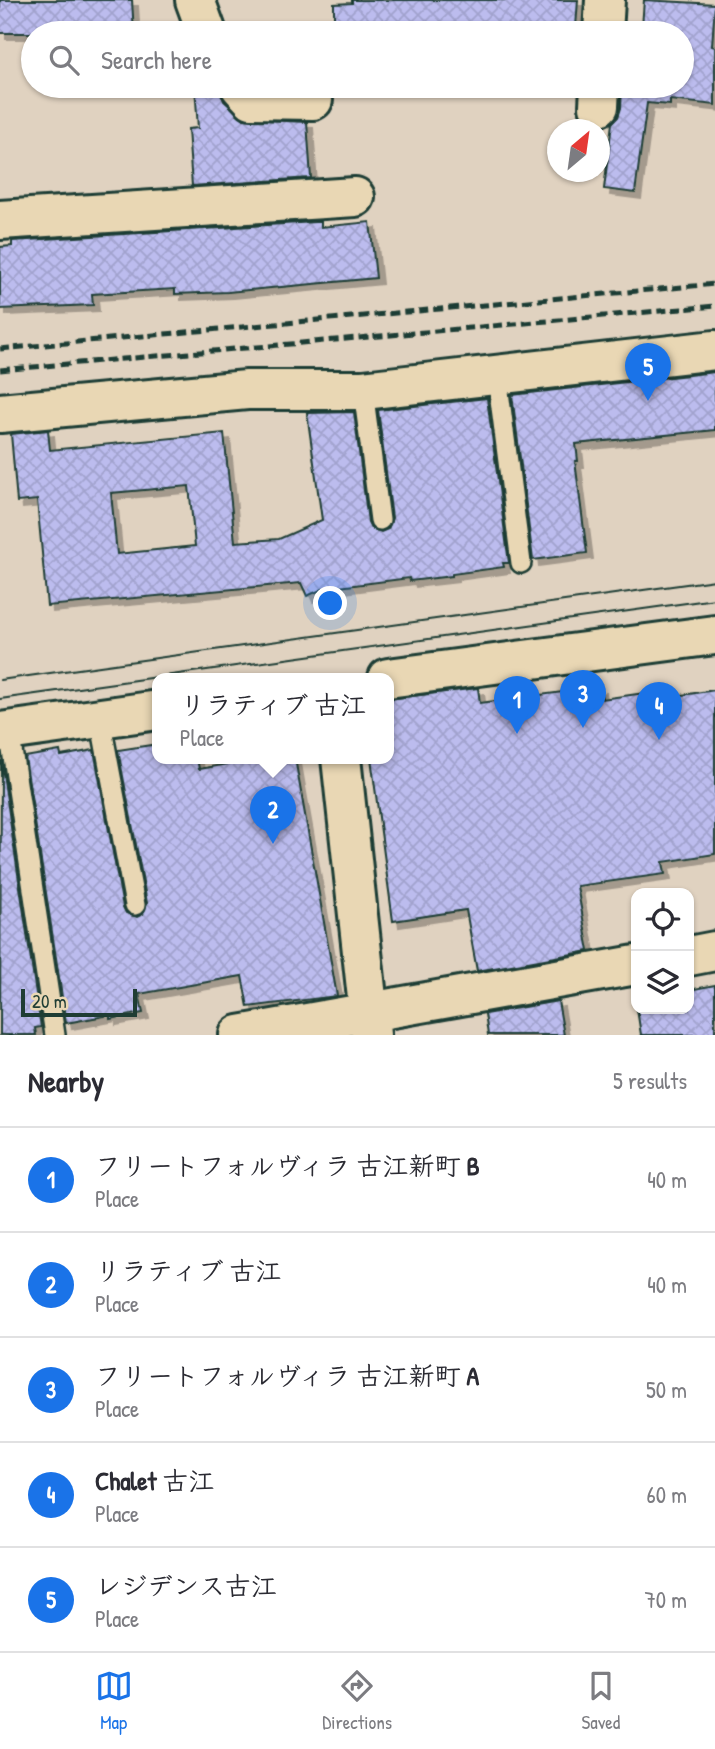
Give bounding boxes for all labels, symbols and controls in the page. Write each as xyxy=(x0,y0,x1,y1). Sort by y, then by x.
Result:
search box xyxy=(21,21,694,98)
icon: search xyxy=(45,41,83,79)
text: Search here xyxy=(101,42,212,77)
north arrow xyxy=(547,119,610,182)
pin: 5 xyxy=(625,343,671,401)
your location xyxy=(313,586,347,620)
pin: 3 xyxy=(560,670,606,728)
popup xyxy=(152,673,394,764)
pin: 1 xyxy=(494,676,540,734)
pin: 4 xyxy=(636,682,682,740)
text: リラティブ 古江 xyxy=(180,687,366,722)
text: Place xyxy=(180,722,224,753)
pin: 2 xyxy=(250,786,296,844)
map controls xyxy=(631,888,694,1014)
button: locate xyxy=(631,888,694,951)
button: layers xyxy=(631,951,694,1014)
scale bar xyxy=(21,986,136,1018)
text: 20 m xyxy=(32,988,67,1014)
text: Nearby xyxy=(28,1061,104,1101)
text: 5 results xyxy=(613,1065,687,1096)
text: フリートフォルヴィラ 古江新町 B xyxy=(95,1148,480,1183)
text: 1 xyxy=(47,1164,55,1195)
text: 40 m xyxy=(647,1164,687,1195)
text: Place xyxy=(95,1183,139,1214)
text: リラティブ 古江 xyxy=(95,1253,281,1288)
text: 2 xyxy=(46,1269,56,1300)
text: 40 m xyxy=(647,1269,687,1300)
text: Place xyxy=(95,1288,139,1319)
text: フリートフォルヴィラ 古江新町 A xyxy=(95,1358,479,1393)
text: 3 xyxy=(46,1374,56,1405)
text: 50 m xyxy=(646,1374,687,1405)
text: Place xyxy=(95,1393,139,1424)
text: Chalet 古江 xyxy=(95,1463,215,1498)
text: 4 xyxy=(47,1479,55,1510)
text: 60 m xyxy=(647,1479,687,1510)
text: Place xyxy=(95,1498,139,1529)
text: レジデンス古江 xyxy=(95,1568,277,1603)
text: 5 xyxy=(46,1584,56,1615)
text: 70 m xyxy=(644,1584,687,1615)
text: Place xyxy=(95,1603,139,1634)
tab: Map xyxy=(95,1667,133,1735)
tab: Directions xyxy=(322,1667,392,1735)
tab: Saved xyxy=(582,1667,620,1735)

